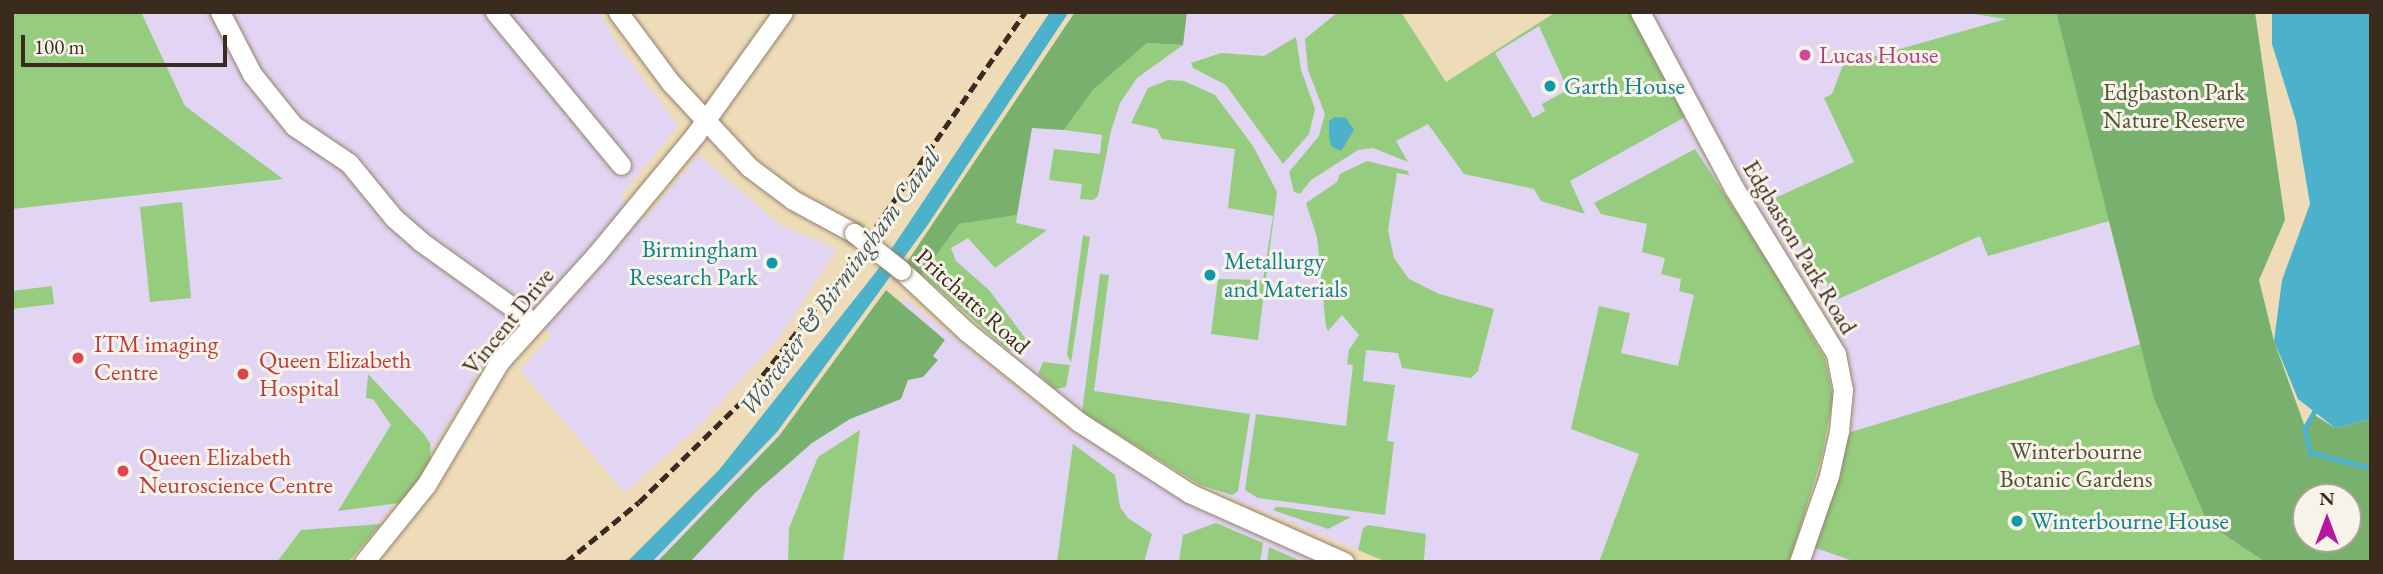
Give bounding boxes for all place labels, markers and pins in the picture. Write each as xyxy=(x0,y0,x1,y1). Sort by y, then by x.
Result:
place label: Lucas House xyxy=(1819,41,1938,69)
marker: Lucas House xyxy=(1797,47,1813,63)
place label: Garth House xyxy=(1564,72,1685,100)
marker: Garth House xyxy=(1542,78,1558,94)
place label: Birmingham Research Park xyxy=(629,235,758,291)
place label: Metallurgy and Materials xyxy=(1224,247,1348,303)
marker: Birmingham Research Park xyxy=(764,255,780,271)
marker: Metallurgy and Materials xyxy=(1202,267,1218,283)
place label: ITM imaging Centre xyxy=(94,330,218,386)
place label: Queen Elizabeth Hospital xyxy=(259,346,411,402)
marker: ITM imaging Centre xyxy=(68,348,88,368)
marker: Queen Elizabeth Hospital xyxy=(233,364,253,384)
place label: Queen Elizabeth Neuroscience Centre xyxy=(139,443,333,499)
marker: Queen Elizabeth Neuroscience Centre xyxy=(113,461,133,481)
place label: Winterbourne House xyxy=(2031,507,2229,535)
marker: Winterbourne House xyxy=(2009,513,2025,529)

